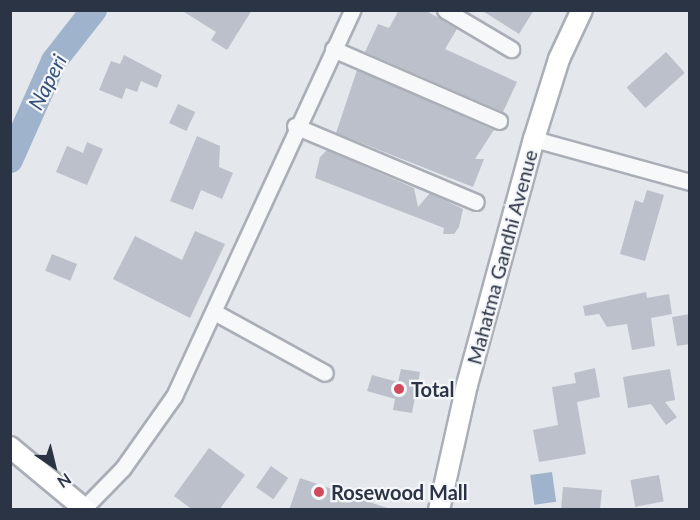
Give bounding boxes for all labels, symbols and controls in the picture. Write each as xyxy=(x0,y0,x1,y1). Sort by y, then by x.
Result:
water label: Naperi xyxy=(23,50,71,114)
street label: Mahatma Gandhi Avenue xyxy=(462,147,542,367)
place label: Total xyxy=(411,377,454,401)
marker: Total xyxy=(392,382,406,396)
north arrow xyxy=(24,436,84,496)
text: N xyxy=(54,470,75,492)
place label: Rosewood Mall xyxy=(331,480,468,504)
marker: Rosewood Mall xyxy=(312,485,326,499)

